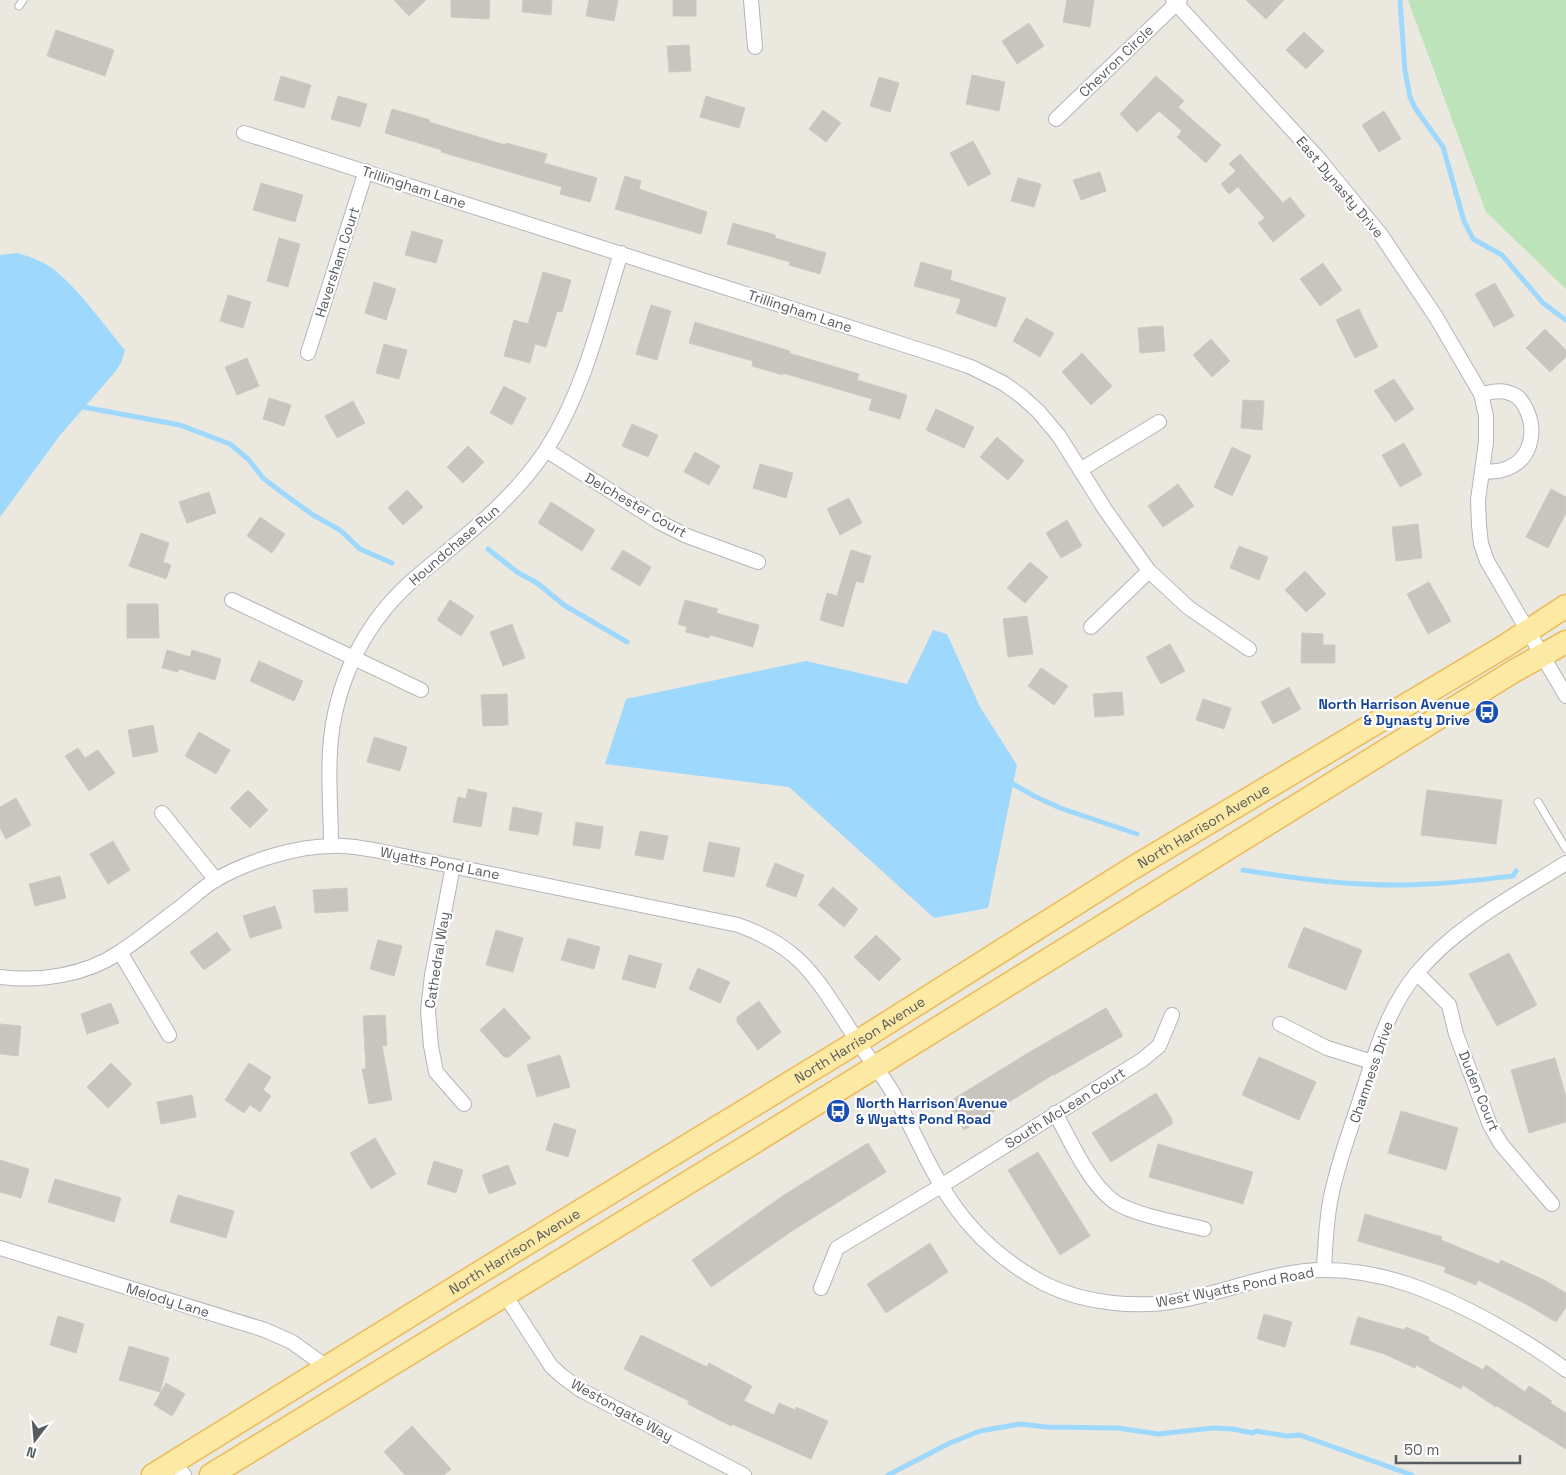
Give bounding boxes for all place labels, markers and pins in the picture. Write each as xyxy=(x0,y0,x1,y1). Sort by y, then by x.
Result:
place label: North Harrison Avenue & Dynasty Drive xyxy=(1318,695,1470,729)
bus stop icon: North Harrison Avenue & Dynasty Drive xyxy=(1474,699,1500,725)
place label: North Harrison Avenue & Wyatts Pond Road xyxy=(856,1094,1008,1128)
bus stop icon: North Harrison Avenue & Wyatts Pond Road xyxy=(825,1098,851,1124)

